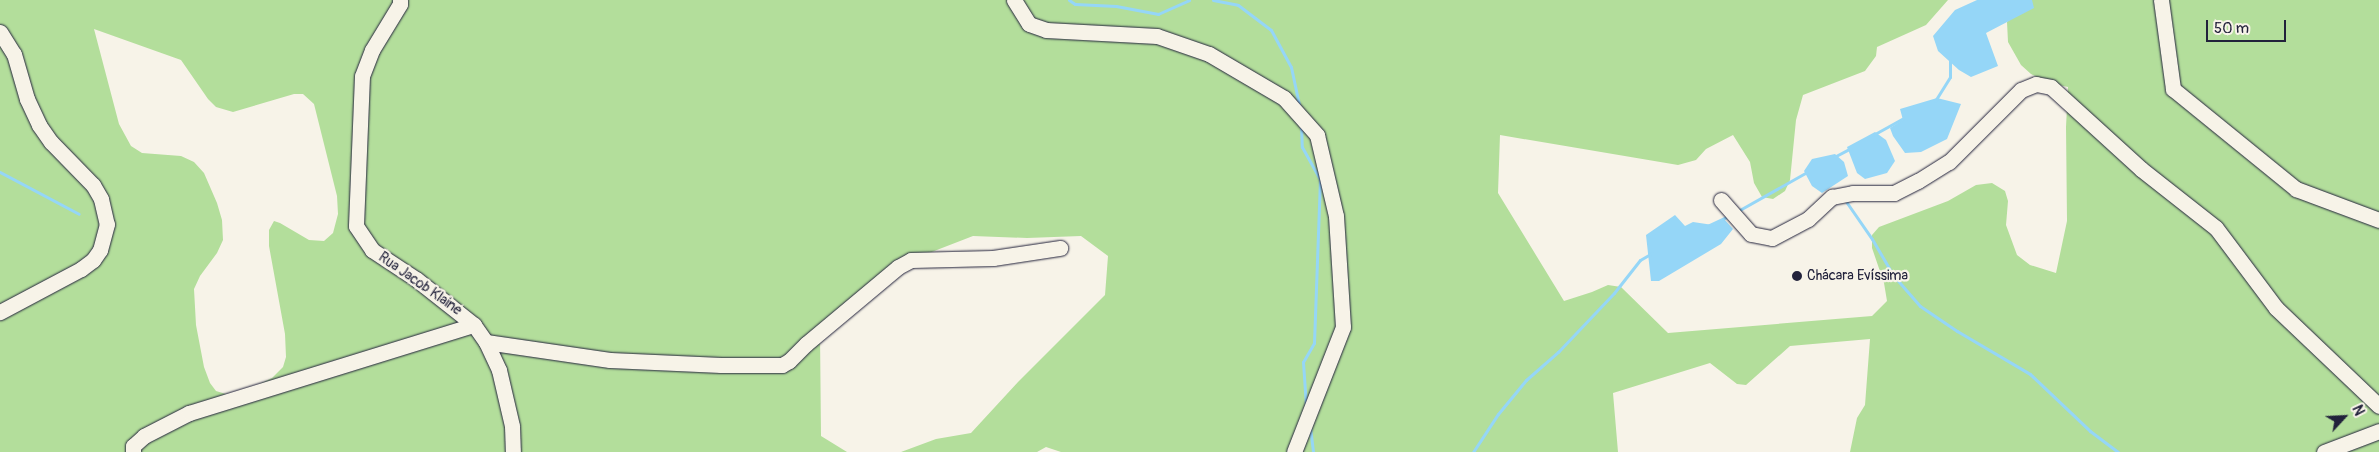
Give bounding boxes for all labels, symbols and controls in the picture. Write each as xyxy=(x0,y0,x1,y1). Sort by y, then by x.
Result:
scale bar xyxy=(2209,10,2289,42)
text: 50 m xyxy=(2214,19,2249,38)
street label: Rua Jacob Klaine xyxy=(375,249,465,319)
place label: Chácara Evíssima xyxy=(1807,268,1908,284)
marker: Chácara Evíssima xyxy=(1791,270,1803,282)
north arrow xyxy=(2319,392,2369,442)
text: N xyxy=(2348,403,2368,418)

